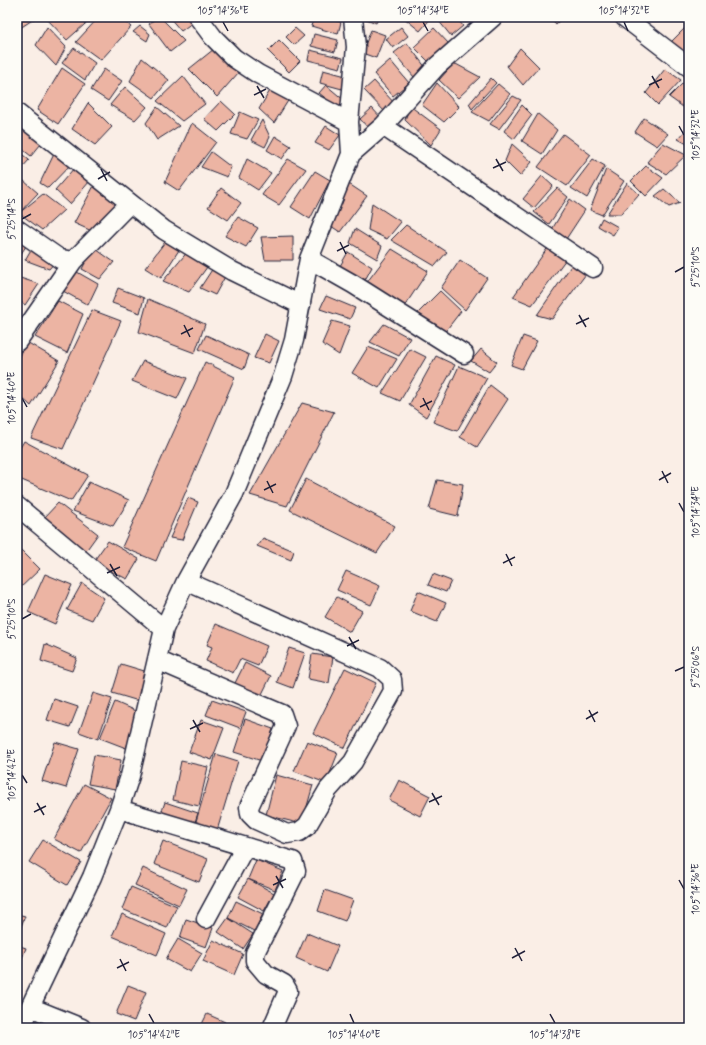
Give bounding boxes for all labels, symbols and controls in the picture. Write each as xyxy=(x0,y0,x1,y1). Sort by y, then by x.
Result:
text: 105°14'36"E xyxy=(197,4,249,18)
text: 105°14'34"E xyxy=(397,4,449,18)
text: 105°14'32"E xyxy=(598,4,650,18)
text: 105°14'32"E xyxy=(689,109,703,161)
text: 5°25'14"S xyxy=(5,198,19,240)
text: 5°25'10"S xyxy=(689,246,703,288)
text: 105°14'40"E xyxy=(5,371,19,424)
text: 105°14'34"E xyxy=(689,486,703,538)
text: 5°25'10"S xyxy=(5,598,19,640)
text: 5°25'06"S xyxy=(689,646,703,688)
text: 105°14'42"E xyxy=(5,749,19,801)
text: 105°14'36"E xyxy=(689,863,703,915)
text: 105°14'42"E xyxy=(128,1028,180,1042)
text: 105°14'40"E xyxy=(328,1028,381,1042)
text: 105°14'38"E xyxy=(529,1028,581,1042)

